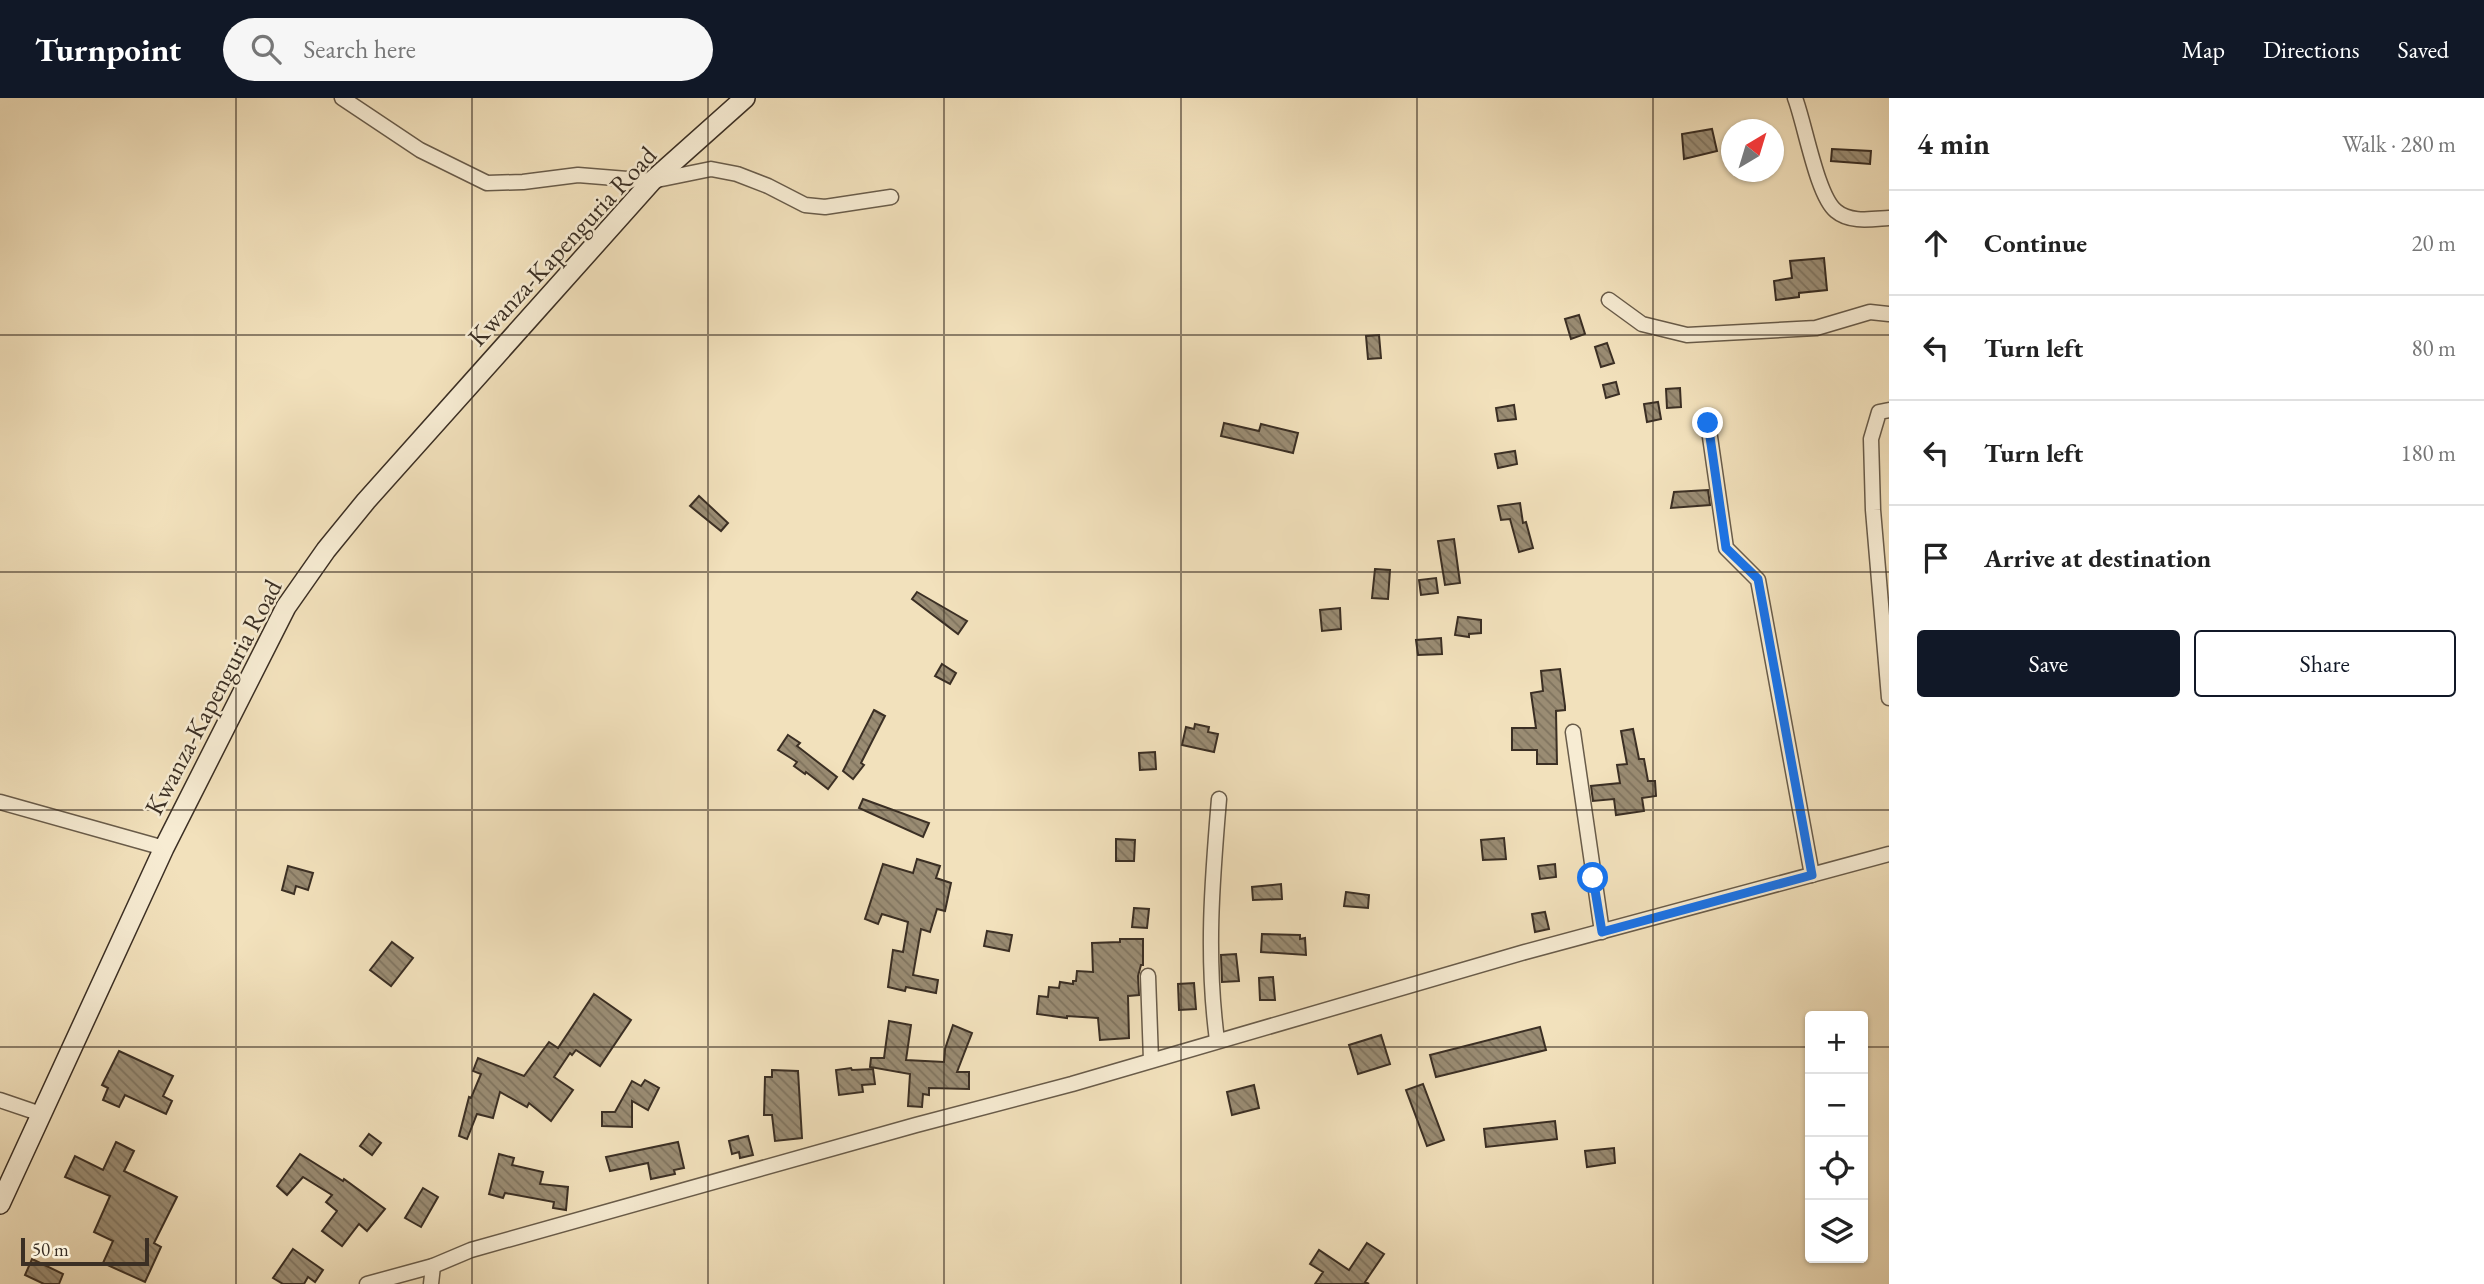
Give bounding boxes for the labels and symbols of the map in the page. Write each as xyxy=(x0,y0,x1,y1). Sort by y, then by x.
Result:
north arrow xyxy=(1721,119,1784,182)
street label: Kwanza-Kapenguria Road xyxy=(460,138,664,353)
route end xyxy=(1692,407,1723,438)
street label: Kwanza-Kapenguria Road xyxy=(136,573,290,821)
route start xyxy=(1577,862,1608,893)
scale bar xyxy=(21,1235,149,1267)

